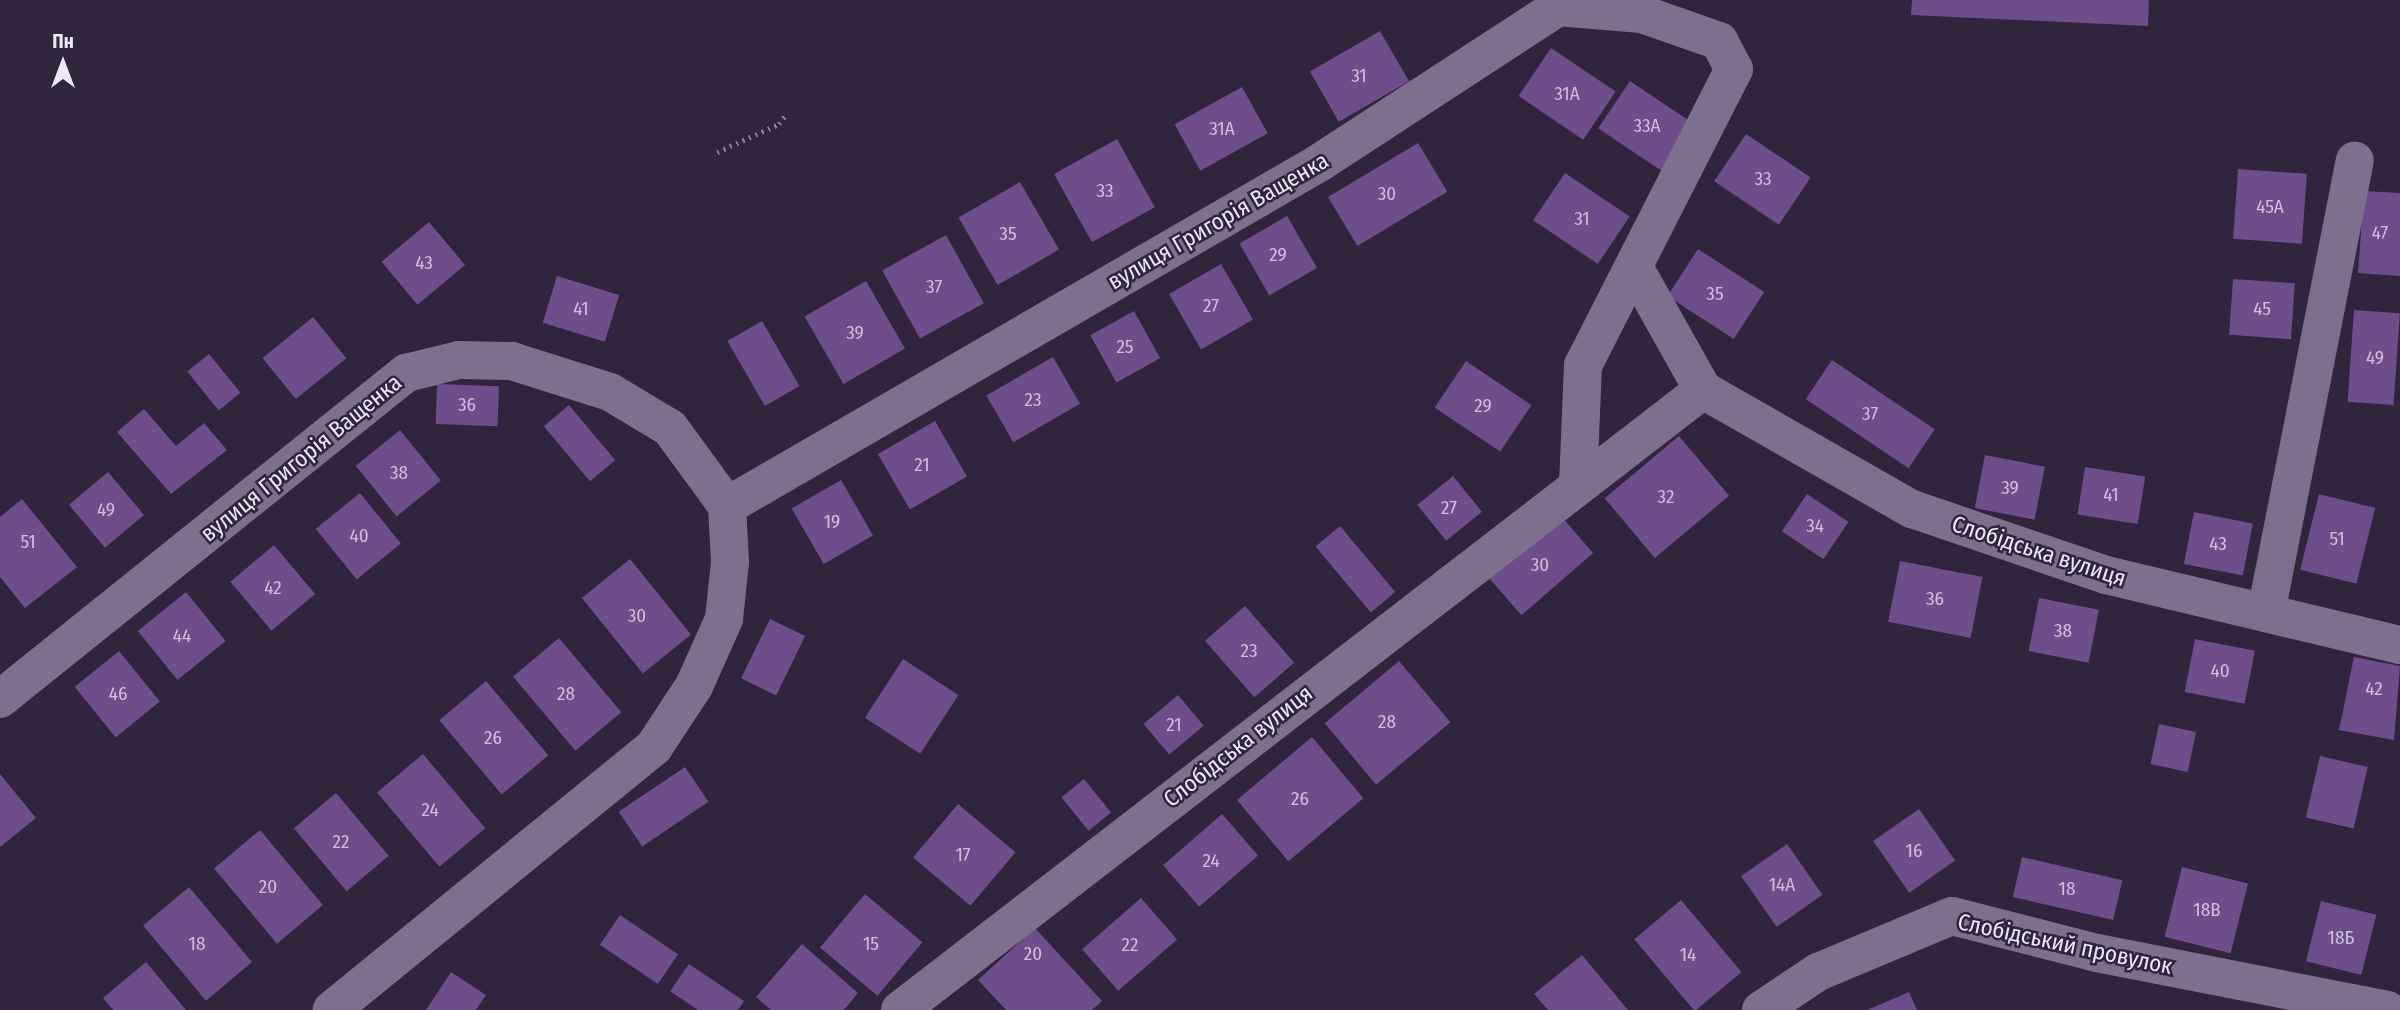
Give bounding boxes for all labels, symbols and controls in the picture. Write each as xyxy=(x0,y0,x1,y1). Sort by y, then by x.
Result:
north arrow xyxy=(28,28,98,98)
text: Пн xyxy=(52,30,74,53)
house number: 31 xyxy=(1351,65,1367,87)
house number: 31А xyxy=(1554,83,1580,105)
house number: 33А xyxy=(1633,115,1661,137)
house number: 31А xyxy=(1209,118,1235,140)
street label: вулиця Григорія Ващенка xyxy=(1103,146,1333,296)
house number: 33 xyxy=(1754,168,1772,190)
house number: 33 xyxy=(1096,180,1114,202)
house number: 30 xyxy=(1378,183,1396,205)
house number: 45А xyxy=(2256,196,2284,218)
house number: 31 xyxy=(1574,208,1590,230)
house number: 47 xyxy=(2372,222,2388,244)
house number: 35 xyxy=(999,223,1017,245)
house number: 29 xyxy=(1269,244,1287,266)
house number: 43 xyxy=(415,252,433,274)
house number: 37 xyxy=(926,276,942,298)
house number: 35 xyxy=(1706,283,1724,305)
house number: 27 xyxy=(1203,295,1219,317)
house number: 41 xyxy=(573,298,589,320)
house number: 45 xyxy=(2253,298,2271,320)
house number: 39 xyxy=(846,322,864,344)
house number: 25 xyxy=(1116,336,1134,358)
house number: 49 xyxy=(2366,347,2384,369)
street label: вулиця Григорія Ващенка xyxy=(195,368,407,548)
house number: 23 xyxy=(1025,389,1041,411)
house number: 36 xyxy=(458,394,476,416)
house number: 29 xyxy=(1474,395,1492,417)
house number: 37 xyxy=(1862,403,1878,425)
house number: 21 xyxy=(914,454,930,476)
house number: 38 xyxy=(390,462,408,484)
house number: 39 xyxy=(2001,477,2019,499)
house number: 41 xyxy=(2103,484,2119,506)
house number: 32 xyxy=(1658,486,1674,508)
house number: 27 xyxy=(1441,497,1457,519)
house number: 49 xyxy=(97,499,115,521)
street label: Слобідська вулиця xyxy=(1948,510,2130,592)
house number: 19 xyxy=(824,511,840,533)
house number: 34 xyxy=(1806,515,1824,537)
house number: 40 xyxy=(349,525,369,547)
house number: 51 xyxy=(2329,528,2345,550)
house number: 51 xyxy=(20,531,36,553)
house number: 43 xyxy=(2209,533,2227,555)
house number: 30 xyxy=(1531,554,1549,576)
house number: 42 xyxy=(264,577,282,599)
house number: 36 xyxy=(1926,588,1944,610)
house number: 30 xyxy=(628,605,646,627)
house number: 38 xyxy=(2054,620,2072,642)
house number: 44 xyxy=(173,625,191,647)
house number: 23 xyxy=(1241,640,1257,662)
house number: 40 xyxy=(2210,660,2230,682)
house number: 42 xyxy=(2365,678,2383,700)
street label: Слобідська вулиця xyxy=(1158,679,1318,813)
house number: 46 xyxy=(109,683,127,705)
house number: 28 xyxy=(557,683,575,705)
house number: 28 xyxy=(1378,711,1396,733)
house number: 21 xyxy=(1166,714,1182,736)
house number: 26 xyxy=(484,727,502,749)
house number: 26 xyxy=(1291,788,1309,810)
house number: 24 xyxy=(421,799,439,821)
house number: 22 xyxy=(333,831,349,853)
house number: 16 xyxy=(1906,840,1922,862)
house number: 17 xyxy=(955,844,971,866)
house number: 24 xyxy=(1202,850,1220,872)
house number: 14А xyxy=(1769,874,1795,896)
house number: 20 xyxy=(259,876,277,898)
house number: 18 xyxy=(2059,878,2075,900)
house number: 18В xyxy=(2193,899,2221,921)
street label: Слобідський провулок xyxy=(1955,908,2175,980)
house number: 18Б xyxy=(2328,927,2354,949)
house number: 18 xyxy=(189,933,205,955)
house number: 15 xyxy=(863,933,879,955)
house number: 22 xyxy=(1122,934,1138,956)
house number: 20 xyxy=(1024,943,1042,965)
house number: 14 xyxy=(1680,944,1696,966)

